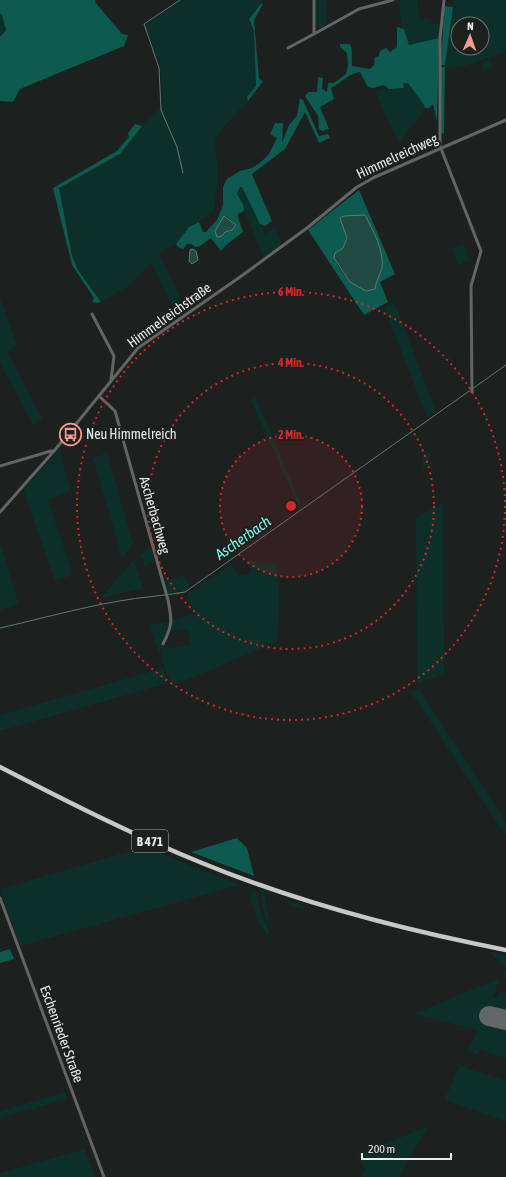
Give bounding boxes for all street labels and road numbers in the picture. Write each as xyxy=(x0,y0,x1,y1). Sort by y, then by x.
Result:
street label: Himmelreichweg xyxy=(354,130,440,182)
street label: Himmelreichstraße xyxy=(124,279,214,351)
street label: Ascherbachweg xyxy=(136,474,174,556)
road number: B 471 xyxy=(132,830,168,852)
street label: Eschenrieder Straße xyxy=(37,983,87,1085)

